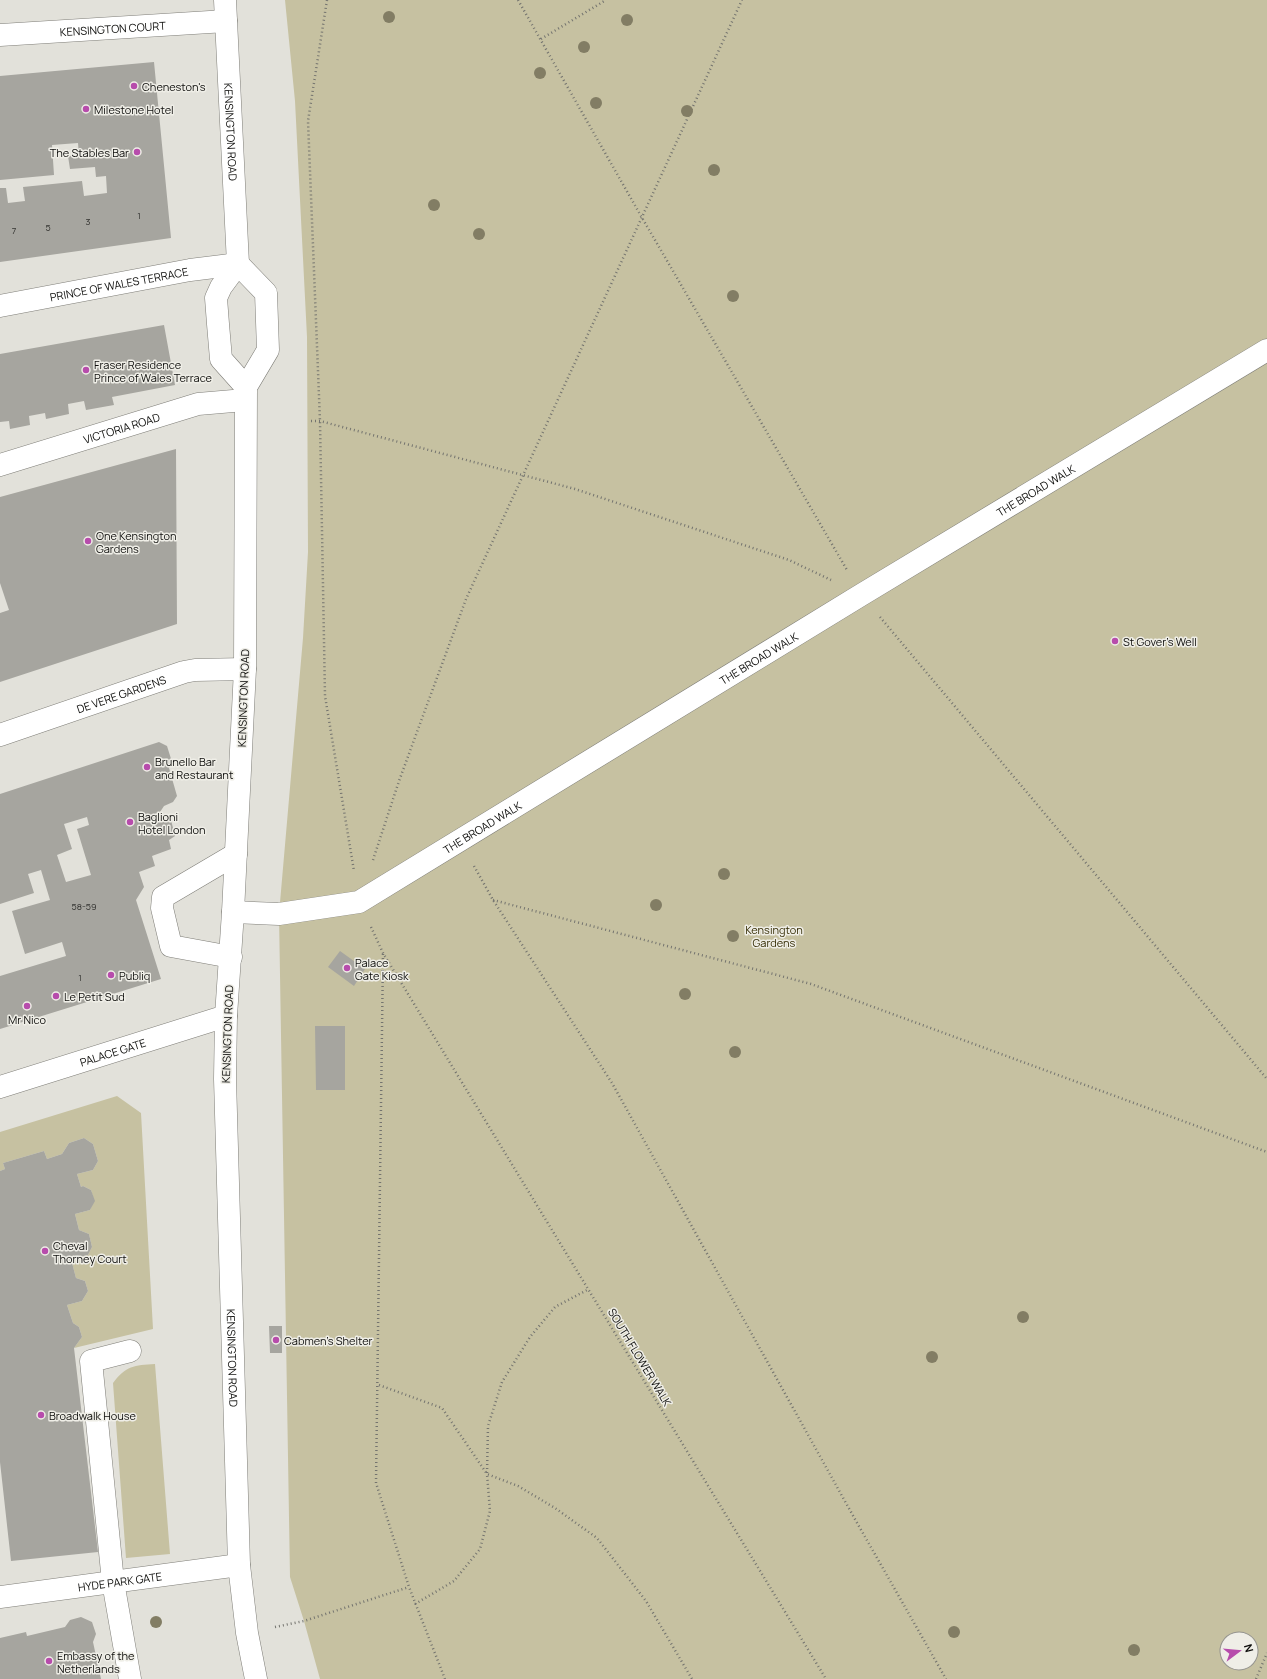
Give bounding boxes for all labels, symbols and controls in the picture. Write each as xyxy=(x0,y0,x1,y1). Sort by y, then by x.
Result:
street label: KENSINGTON COURT xyxy=(59,17,167,39)
place label: Cheneston's xyxy=(142,79,206,94)
marker: Cheneston's xyxy=(129,81,139,91)
street label: KENSINGTON ROAD xyxy=(222,82,241,181)
place label: Milestone Hotel xyxy=(94,102,174,117)
marker: Milestone Hotel xyxy=(81,104,91,114)
place label: The Stables Bar xyxy=(50,145,129,160)
marker: The Stables Bar xyxy=(132,147,142,157)
house number: 1 xyxy=(137,209,141,222)
house number: 3 xyxy=(86,215,91,228)
house number: 5 xyxy=(45,221,51,234)
house number: 7 xyxy=(12,224,17,237)
street label: PRINCE OF WALES TERRACE xyxy=(48,263,189,304)
place label: Fraser Residence Prince of Wales Terrace xyxy=(94,357,213,385)
marker: Fraser Residence Prince of Wales Terrace xyxy=(81,365,91,375)
street label: VICTORIA ROAD xyxy=(81,409,161,446)
street label: THE BROAD WALK xyxy=(993,460,1078,519)
place label: One Kensington Gardens xyxy=(96,528,177,556)
marker: One Kensington Gardens xyxy=(83,536,93,546)
street label: THE BROAD WALK xyxy=(716,628,801,687)
place label: St Gover's Well xyxy=(1123,634,1197,649)
marker: St Gover's Well xyxy=(1110,636,1120,646)
street label: KENSINGTON ROAD xyxy=(234,649,252,747)
street label: DE VERE GARDENS xyxy=(74,671,168,716)
place label: Brunello Bar and Restaurant xyxy=(155,754,233,782)
marker: Brunello Bar and Restaurant xyxy=(142,762,152,772)
street label: THE BROAD WALK xyxy=(440,797,524,857)
place label: Baglioni Hotel London xyxy=(138,809,206,837)
marker: Baglioni Hotel London xyxy=(125,817,135,827)
house number: 58-59 xyxy=(72,900,96,913)
park label: Kensington Gardens xyxy=(745,922,803,950)
place label: Palace Gate Kiosk xyxy=(355,955,409,983)
marker: Palace Gate Kiosk xyxy=(342,963,352,973)
place label: Publiq xyxy=(119,968,150,983)
marker: Publiq xyxy=(106,970,116,980)
house number: 1 xyxy=(78,971,82,984)
street label: KENSINGTON ROAD xyxy=(218,985,236,1083)
place label: Le Petit Sud xyxy=(64,989,125,1004)
marker: Le Petit Sud xyxy=(51,991,61,1001)
marker: Mr Nico xyxy=(22,1001,32,1011)
place label: Mr Nico xyxy=(8,1012,46,1027)
street label: PALACE GATE xyxy=(78,1034,148,1069)
place label: Cheval Thorney Court xyxy=(53,1238,127,1266)
marker: Cheval Thorney Court xyxy=(40,1246,50,1256)
street label: SOUTH FLOWER WALK xyxy=(605,1305,675,1409)
street label: KENSINGTON ROAD xyxy=(224,1309,242,1407)
place label: Cabmen's Shelter xyxy=(284,1333,373,1348)
marker: Cabmen's Shelter xyxy=(271,1335,281,1345)
place label: Broadwalk House xyxy=(49,1408,137,1423)
marker: Broadwalk House xyxy=(36,1410,46,1420)
street label: HYDE PARK GATE xyxy=(77,1568,163,1594)
north arrow xyxy=(1219,1631,1259,1671)
text: N xyxy=(1241,1642,1257,1654)
place label: Embassy of the Netherlands xyxy=(57,1648,135,1676)
marker: Embassy of the Netherlands xyxy=(44,1656,54,1666)

